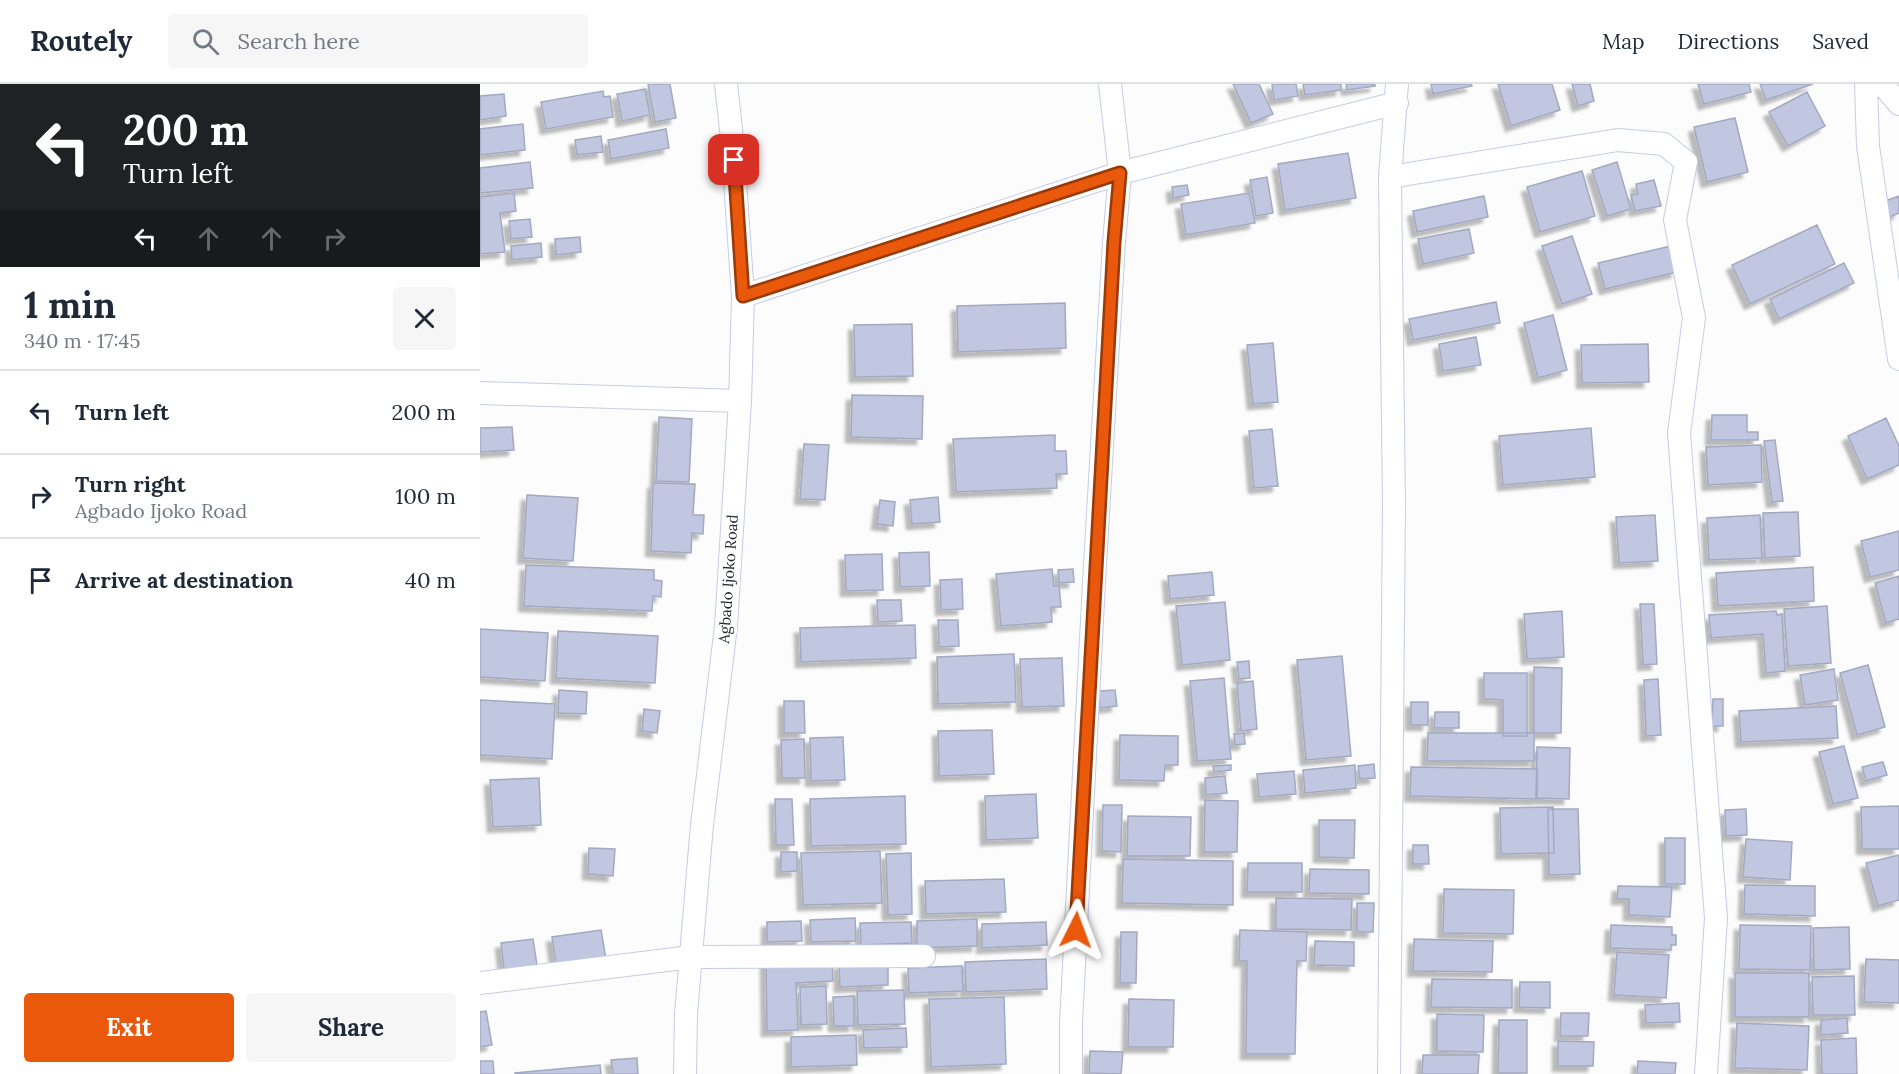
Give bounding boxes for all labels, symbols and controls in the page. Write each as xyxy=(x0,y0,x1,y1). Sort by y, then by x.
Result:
search box xyxy=(168,14,588,68)
text: Routely xyxy=(30,23,132,59)
icon: search xyxy=(189,25,222,58)
text: Search here xyxy=(237,27,360,55)
text: Map xyxy=(1602,28,1645,55)
text: Directions xyxy=(1678,28,1779,55)
text: Saved xyxy=(1812,28,1869,55)
text: 200 m xyxy=(123,103,249,157)
icon: left xyxy=(24,108,102,186)
pin xyxy=(708,134,759,185)
icon: arrive xyxy=(717,143,750,176)
text: Turn left xyxy=(123,156,233,190)
icon: left xyxy=(129,222,162,255)
icon: ahead xyxy=(192,222,225,255)
icon: ahead xyxy=(255,222,288,255)
icon: right xyxy=(318,222,351,255)
text: 1 min xyxy=(24,282,116,328)
button: close xyxy=(393,287,456,350)
text: 340 m · 17:45 xyxy=(24,328,140,353)
icon: left xyxy=(24,396,57,429)
text: Turn left xyxy=(75,398,169,426)
text: 200 m xyxy=(391,398,456,426)
text: Turn right xyxy=(75,470,186,498)
icon: right xyxy=(24,480,57,513)
text: 100 m xyxy=(395,482,456,510)
text: Agbado Ijoko Road xyxy=(75,498,247,523)
street label: Agbado Ijoko Road xyxy=(714,514,742,645)
icon: arrive xyxy=(24,564,57,597)
text: Arrive at destination xyxy=(75,566,293,594)
text: 40 m xyxy=(405,566,456,594)
position arrow xyxy=(1044,898,1108,962)
button: Exit xyxy=(24,993,234,1062)
button: Share xyxy=(246,993,456,1062)

